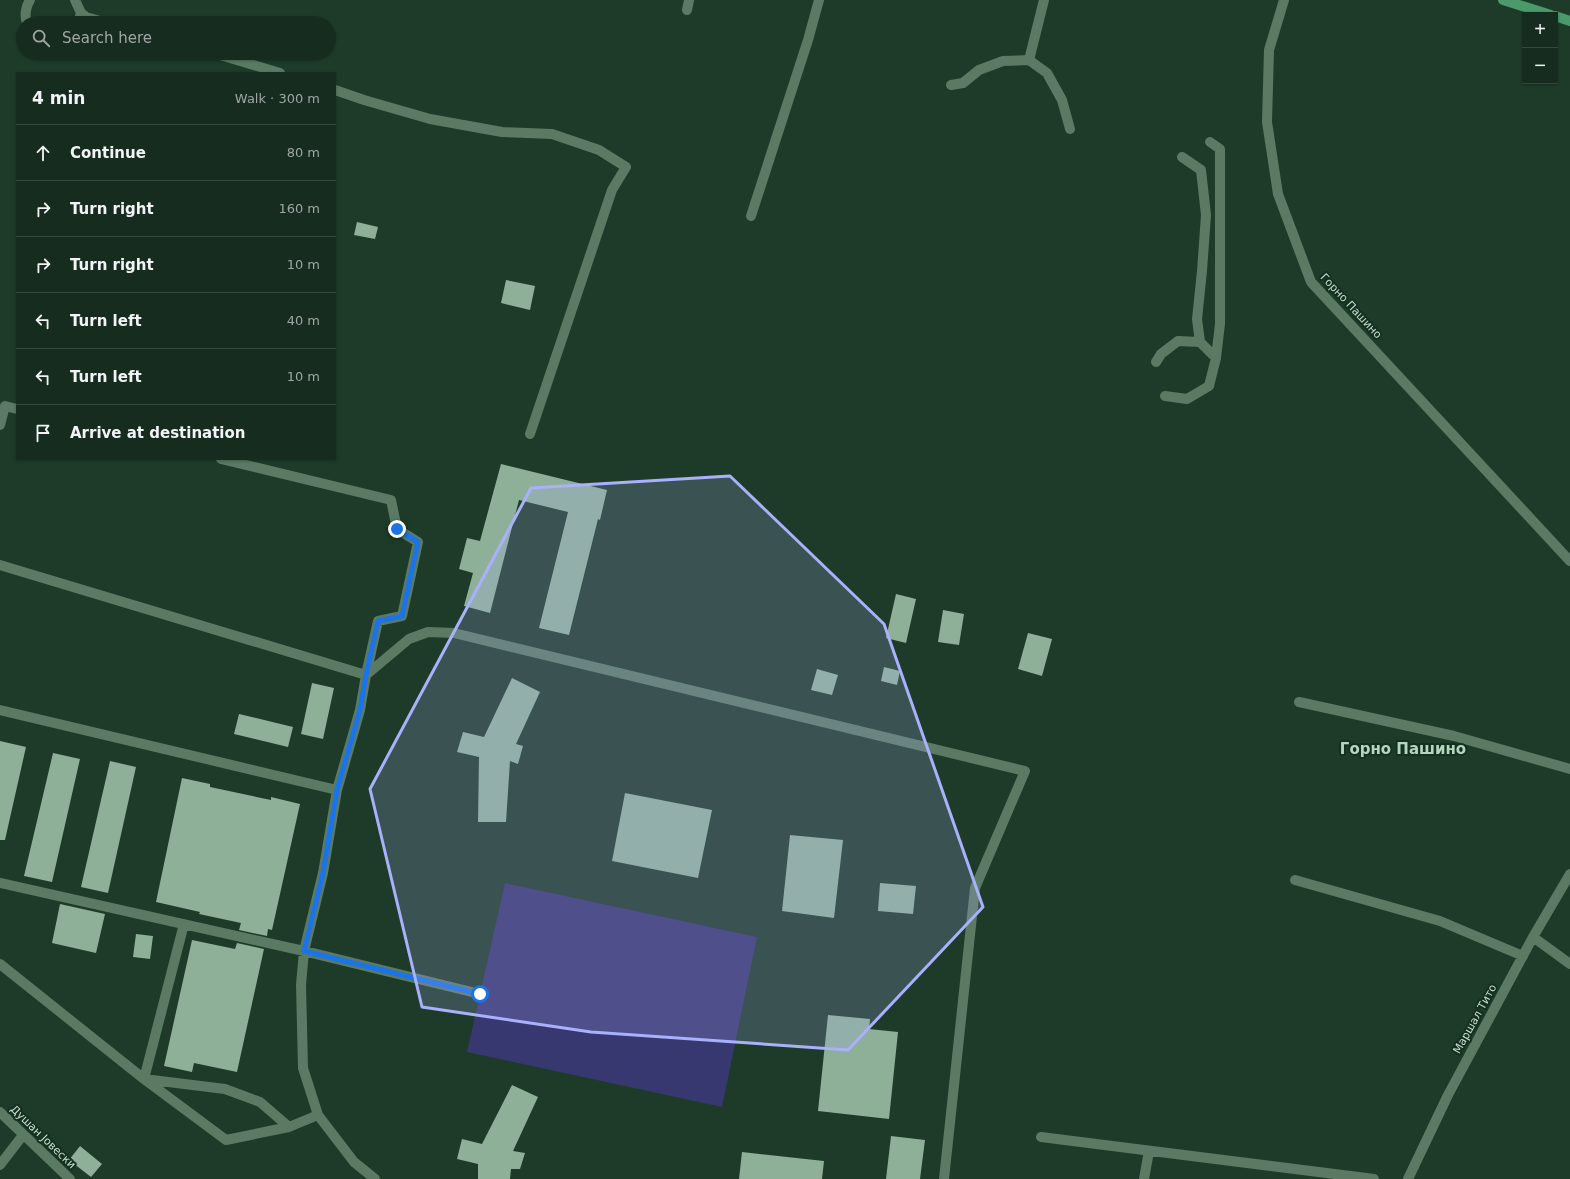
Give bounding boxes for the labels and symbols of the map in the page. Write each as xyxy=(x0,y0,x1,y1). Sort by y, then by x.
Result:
street label: Горно Пашино xyxy=(1318,271,1385,341)
route end xyxy=(388,520,406,538)
district label: Горно Пашино xyxy=(1340,740,1466,758)
street label: Маршал Тито xyxy=(1451,982,1500,1056)
route start xyxy=(471,985,489,1003)
street label: Душан Јовески xyxy=(8,1103,78,1171)

